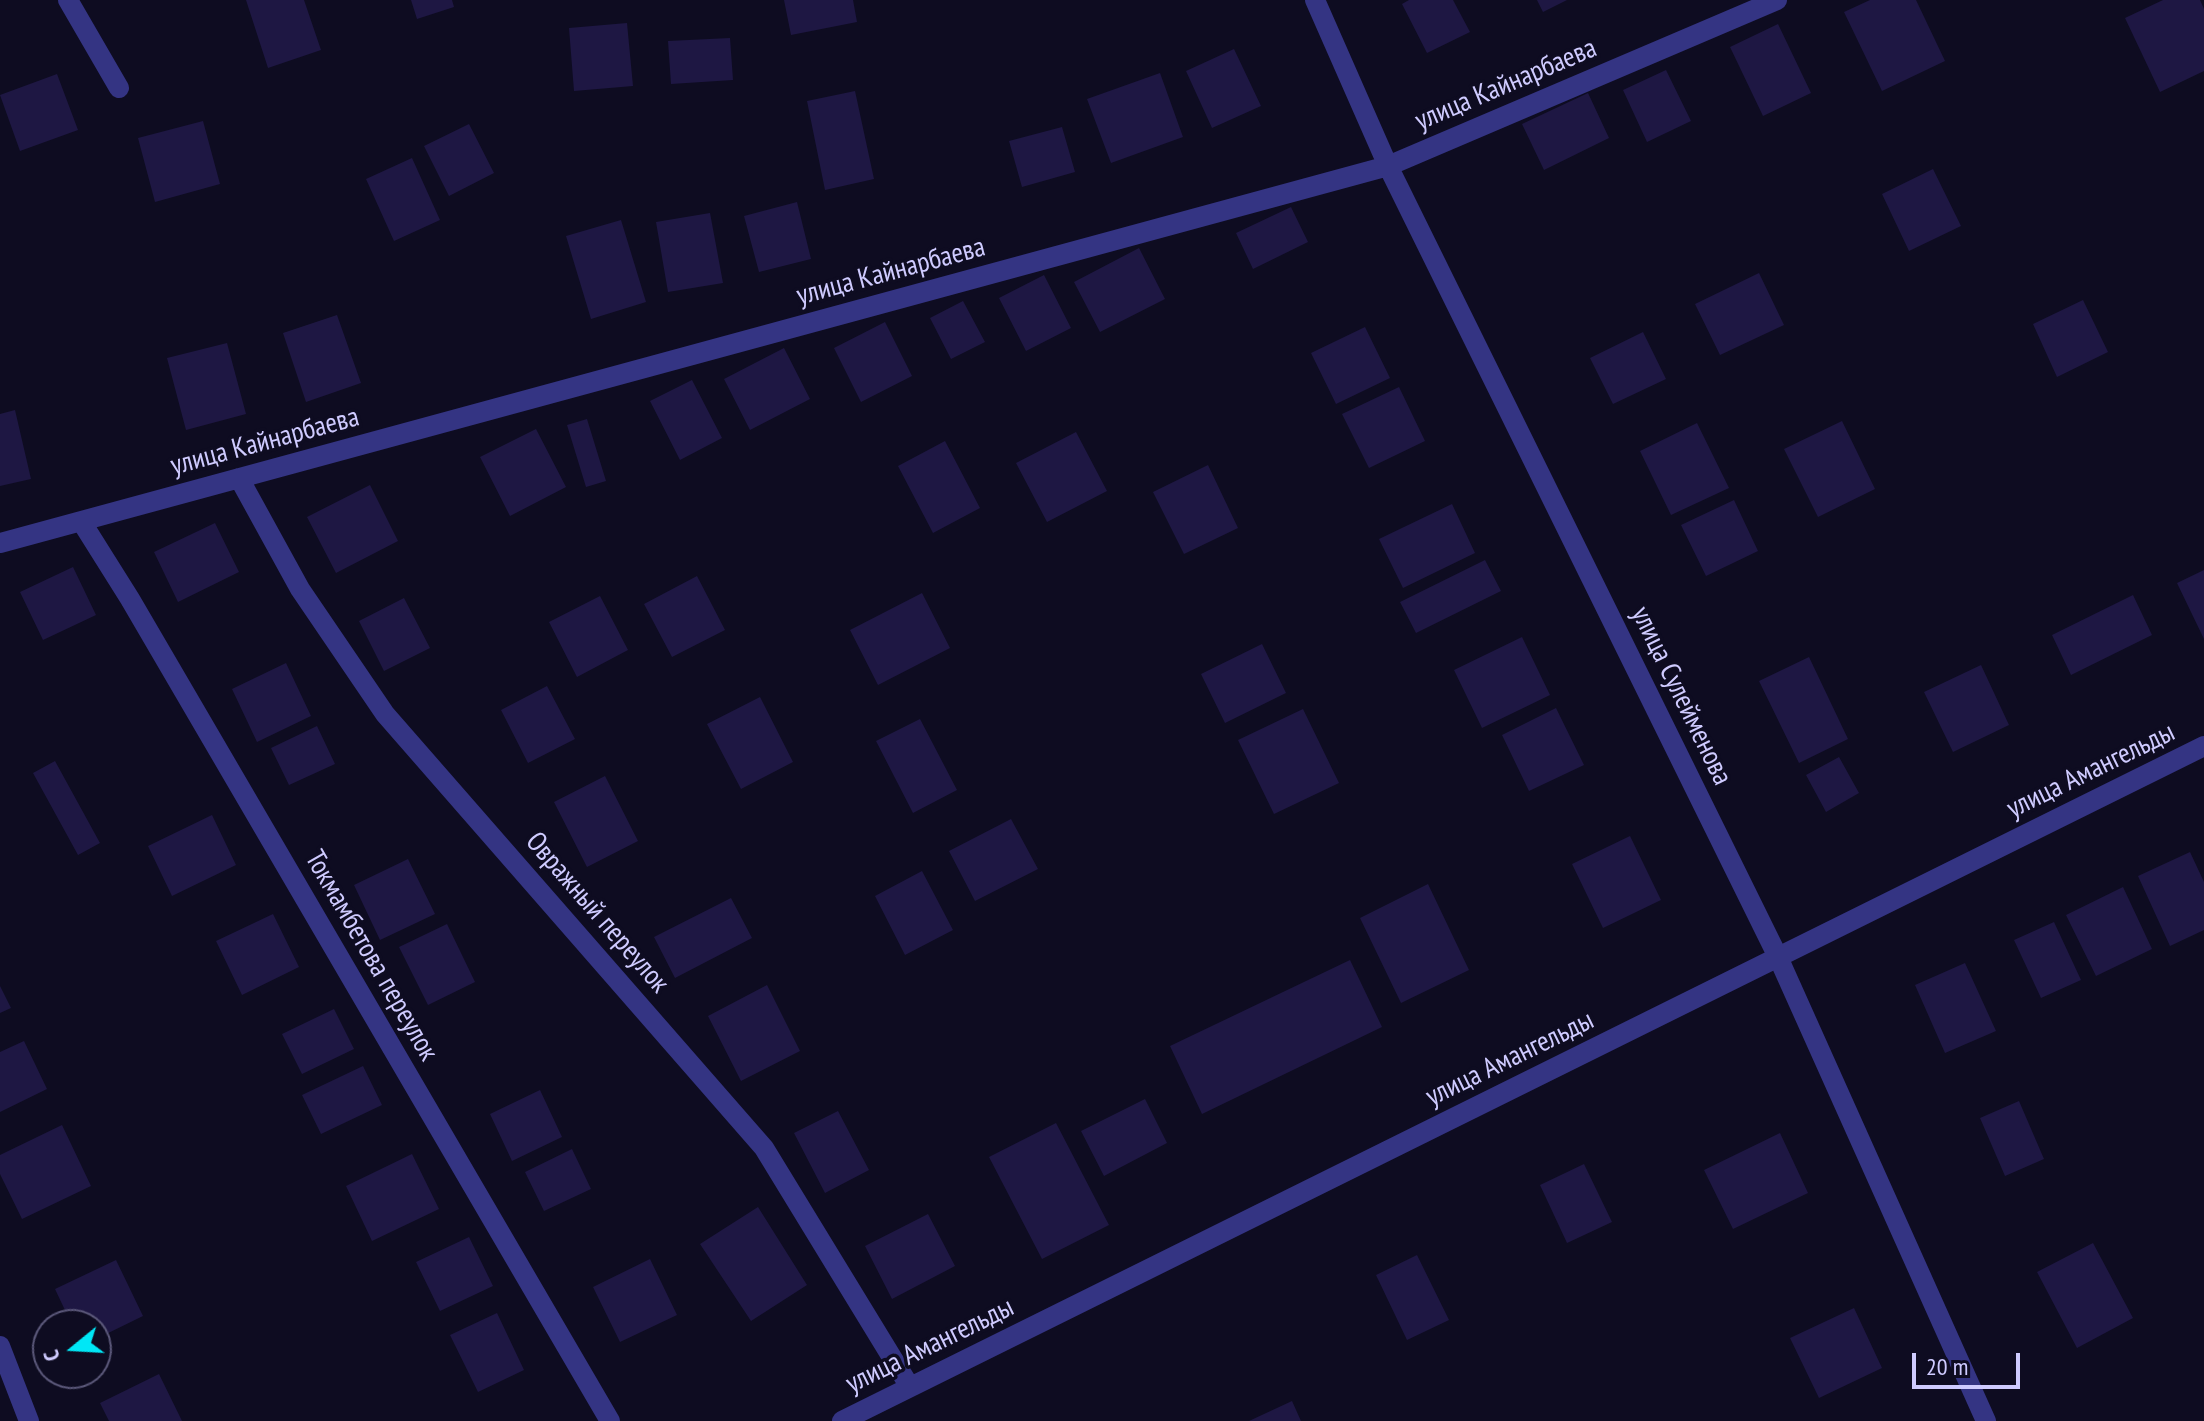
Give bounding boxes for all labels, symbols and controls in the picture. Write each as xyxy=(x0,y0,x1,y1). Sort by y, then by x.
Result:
street label: улица Кайнарбаева xyxy=(1410,32,1602,138)
street label: улица Кайнарбаева xyxy=(793,231,989,313)
street label: улица Кайнарбаева xyxy=(167,401,363,483)
street label: улица Сулейменова xyxy=(1623,601,1739,791)
street label: улица Амангельды xyxy=(2002,716,2180,826)
street label: Овражный переулок xyxy=(518,826,676,1000)
street label: Токмамбетова переулок xyxy=(297,845,445,1067)
street label: улица Амангельды xyxy=(1421,1004,1599,1114)
street label: улица Амангельды xyxy=(841,1291,1019,1401)
north arrow xyxy=(32,1309,112,1389)
scale bar xyxy=(1916,1337,2024,1387)
text: С xyxy=(36,1347,66,1365)
text: 20 m xyxy=(1926,1351,1968,1382)

